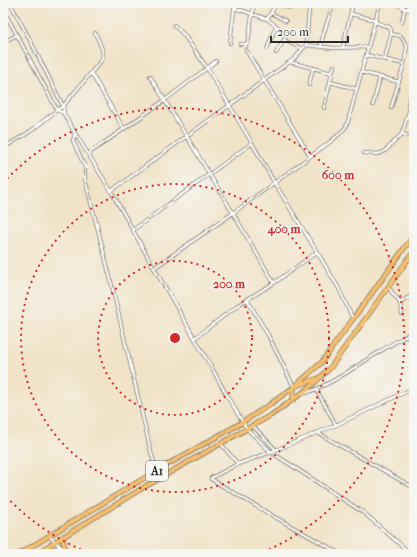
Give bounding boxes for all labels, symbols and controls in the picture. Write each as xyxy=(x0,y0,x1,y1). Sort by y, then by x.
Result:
scale bar xyxy=(271,18,348,44)
text: 200 m xyxy=(277,25,309,39)
text: 600 m xyxy=(322,168,355,182)
text: 400 m xyxy=(267,222,301,237)
text: 200 m xyxy=(213,277,246,291)
centre of rings xyxy=(168,331,182,345)
road number: A1 xyxy=(146,461,168,481)

